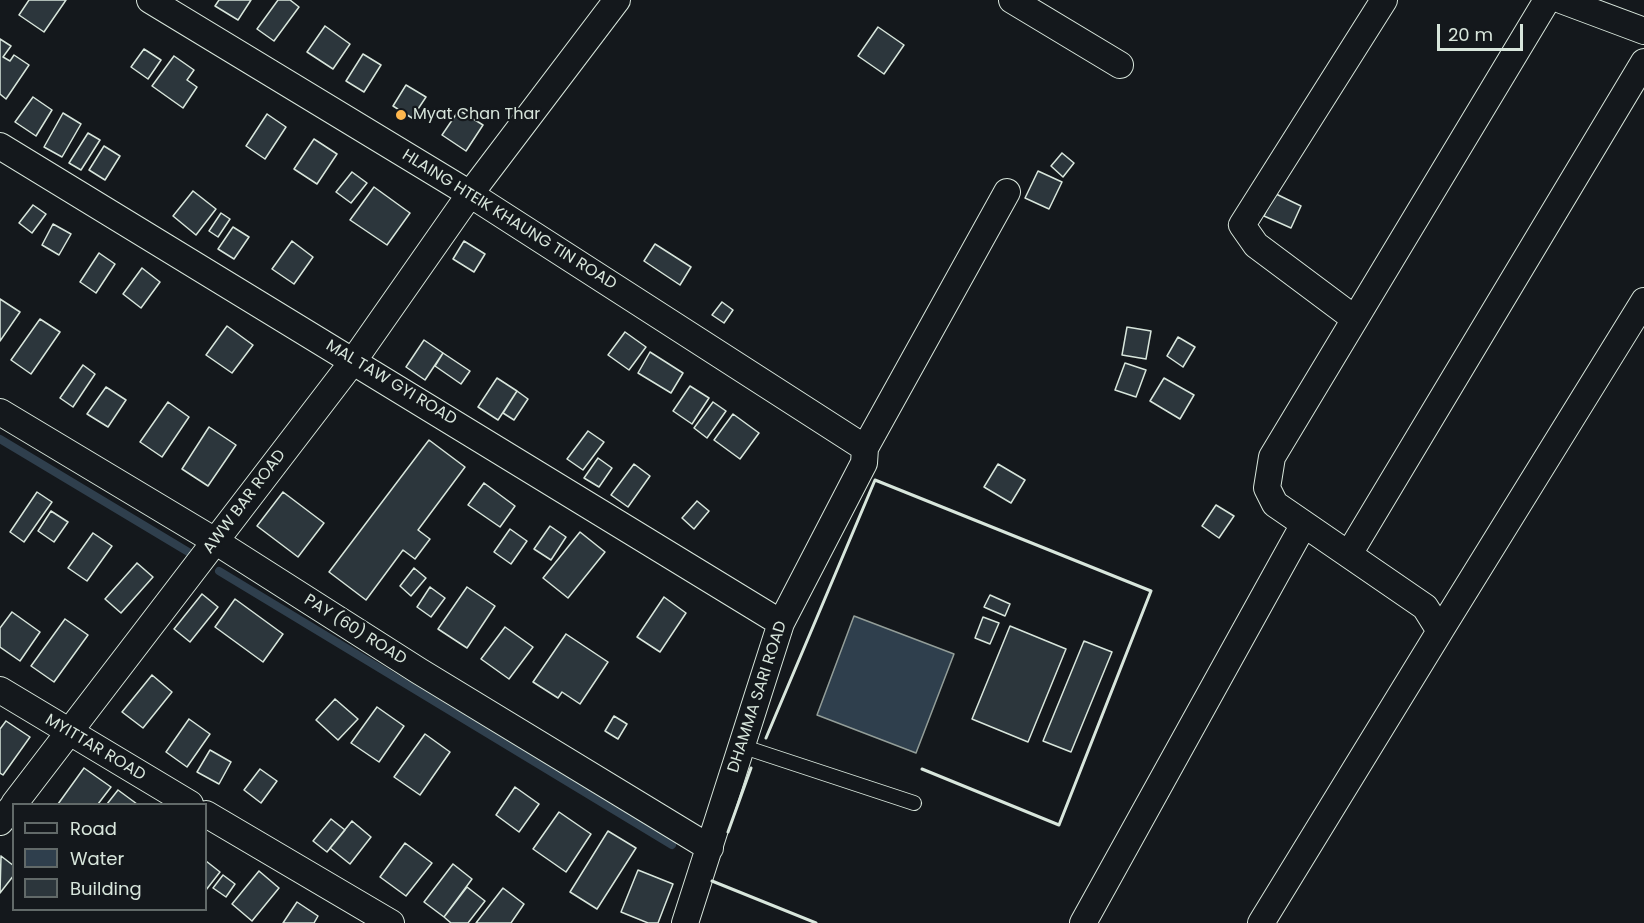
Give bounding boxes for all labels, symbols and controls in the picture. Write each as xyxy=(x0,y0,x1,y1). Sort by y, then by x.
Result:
scale bar xyxy=(1440,12,1526,50)
text: 20 m xyxy=(1448,22,1493,47)
place label: Myat Chan Thar xyxy=(413,105,540,125)
marker: Myat Chan Thar xyxy=(394,108,408,122)
street label: HLAING HTEIK KHAUNG TIN ROAD xyxy=(398,146,620,294)
street label: MAL TAW GYI ROAD xyxy=(322,336,460,430)
street label: AWW BAR ROAD xyxy=(200,446,290,558)
street label: PAY (60) ROAD xyxy=(300,591,410,669)
street label: DHAMMA SARI ROAD xyxy=(724,619,792,775)
street label: MYITTAR ROAD xyxy=(41,711,149,785)
legend xyxy=(12,803,207,911)
text: Road xyxy=(70,816,117,841)
text: Water xyxy=(70,846,124,871)
text: Building xyxy=(70,876,142,901)

